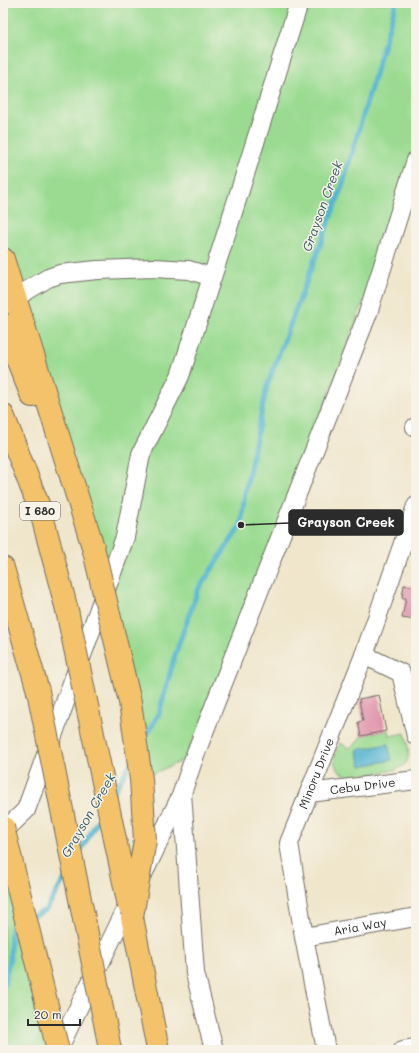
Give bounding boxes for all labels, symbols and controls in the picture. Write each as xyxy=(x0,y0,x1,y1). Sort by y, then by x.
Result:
water label: Grayson Creek xyxy=(297,157,346,253)
road number: I 680 xyxy=(20,502,60,520)
callout: Grayson Creek xyxy=(289,510,403,535)
text: Grayson Creek xyxy=(297,513,395,531)
street label: Minoru Drive xyxy=(294,735,337,811)
water label: Grayson Creek xyxy=(56,768,119,860)
street label: Cebu Drive xyxy=(329,774,396,797)
street label: Aria Way xyxy=(332,913,388,939)
scale bar xyxy=(28,1001,80,1027)
text: 20 m xyxy=(34,1006,62,1022)

